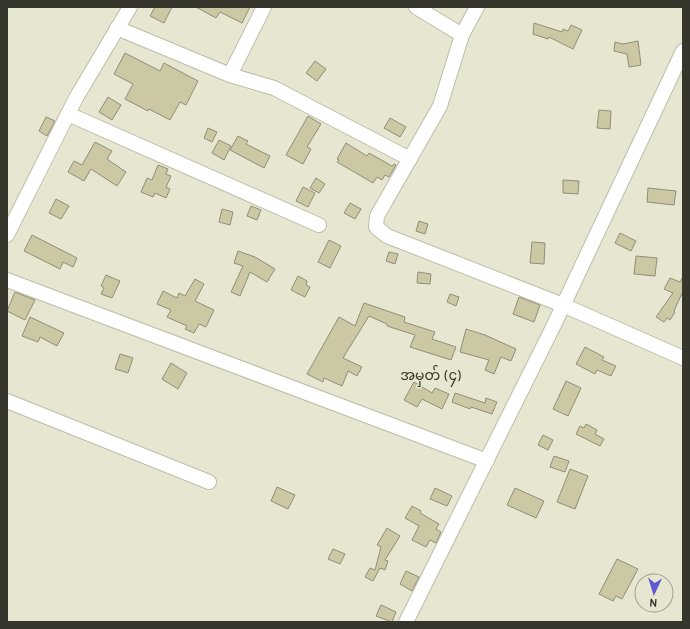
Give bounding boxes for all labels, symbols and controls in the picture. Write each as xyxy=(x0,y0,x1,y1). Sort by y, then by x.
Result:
district label: အမှတ် (၄) xyxy=(400,365,462,387)
north arrow xyxy=(634,573,674,613)
text: N xyxy=(649,595,658,609)

